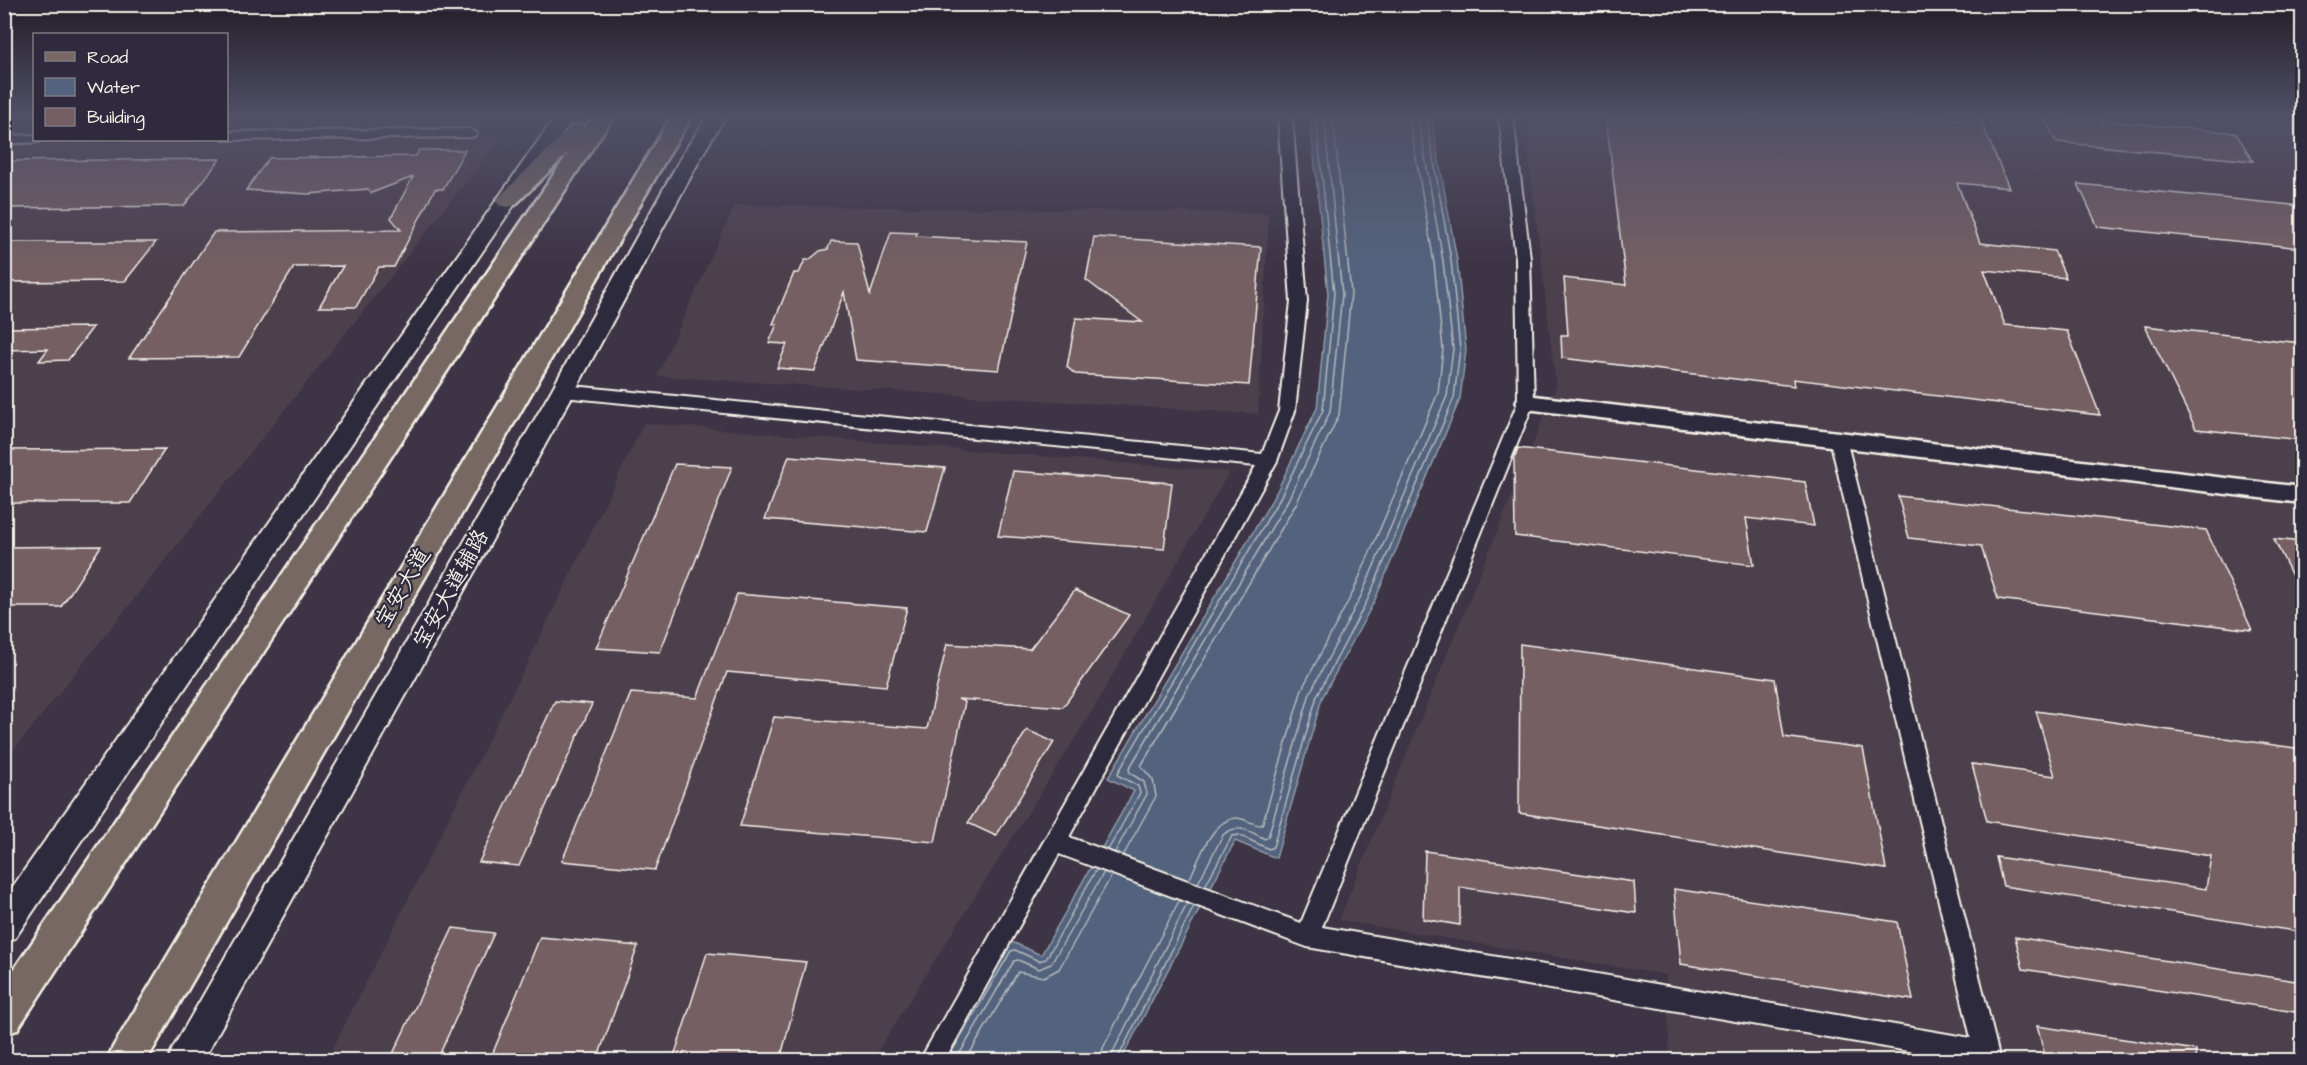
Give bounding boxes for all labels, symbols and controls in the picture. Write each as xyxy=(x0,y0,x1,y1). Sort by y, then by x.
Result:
legend xyxy=(33,33,228,141)
text: Road xyxy=(87,45,128,70)
text: Water xyxy=(87,75,140,100)
text: Building xyxy=(87,105,145,131)
street label: 宝安大道辅路 xyxy=(405,524,497,654)
street label: 宝安大道 xyxy=(368,542,438,634)

